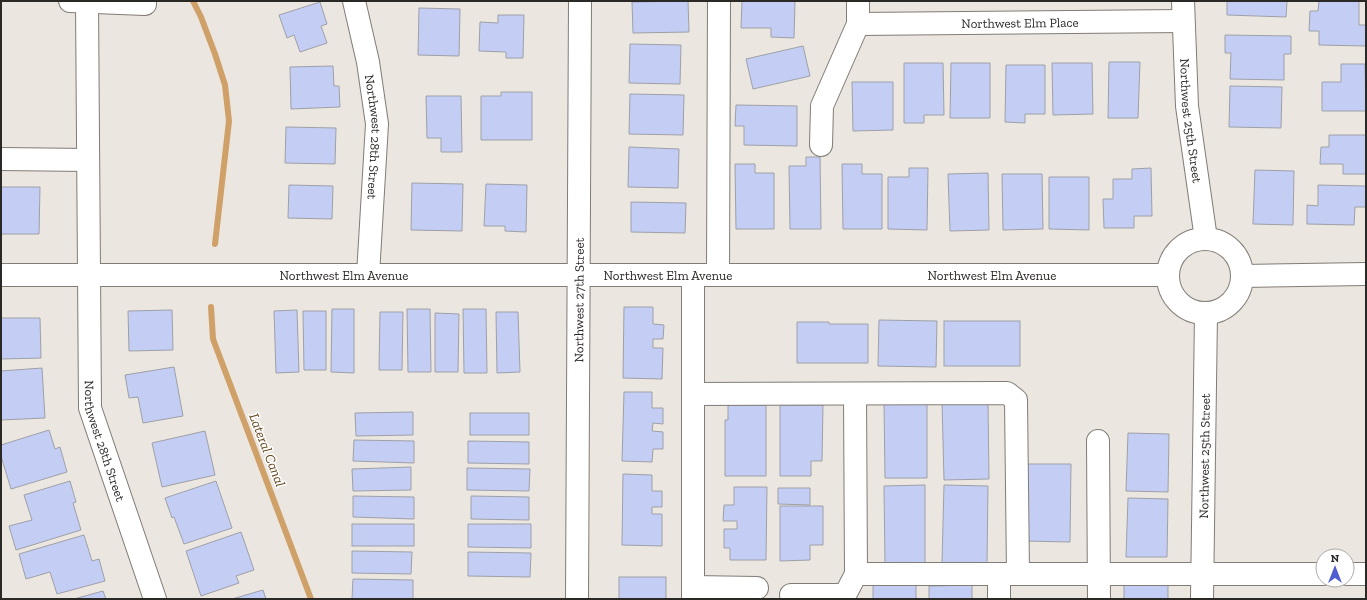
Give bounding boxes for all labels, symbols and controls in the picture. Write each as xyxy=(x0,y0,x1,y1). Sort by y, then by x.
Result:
street label: Northwest Elm Place xyxy=(961,14,1079,31)
street label: Northwest 25th Street xyxy=(1178,58,1205,184)
street label: Northwest 28th Street xyxy=(362,73,385,200)
street label: Northwest 27th Street xyxy=(571,237,586,362)
street label: Northwest Elm Avenue xyxy=(280,268,408,283)
street label: Northwest Elm Avenue xyxy=(604,268,732,283)
street label: Northwest Elm Avenue xyxy=(928,268,1056,283)
street label: Northwest 28th Street xyxy=(82,380,129,503)
street label: Northwest 25th Street xyxy=(1196,393,1212,519)
water label: Lateral Canal xyxy=(245,411,289,489)
north arrow xyxy=(1315,548,1355,588)
text: N xyxy=(1331,552,1340,565)

